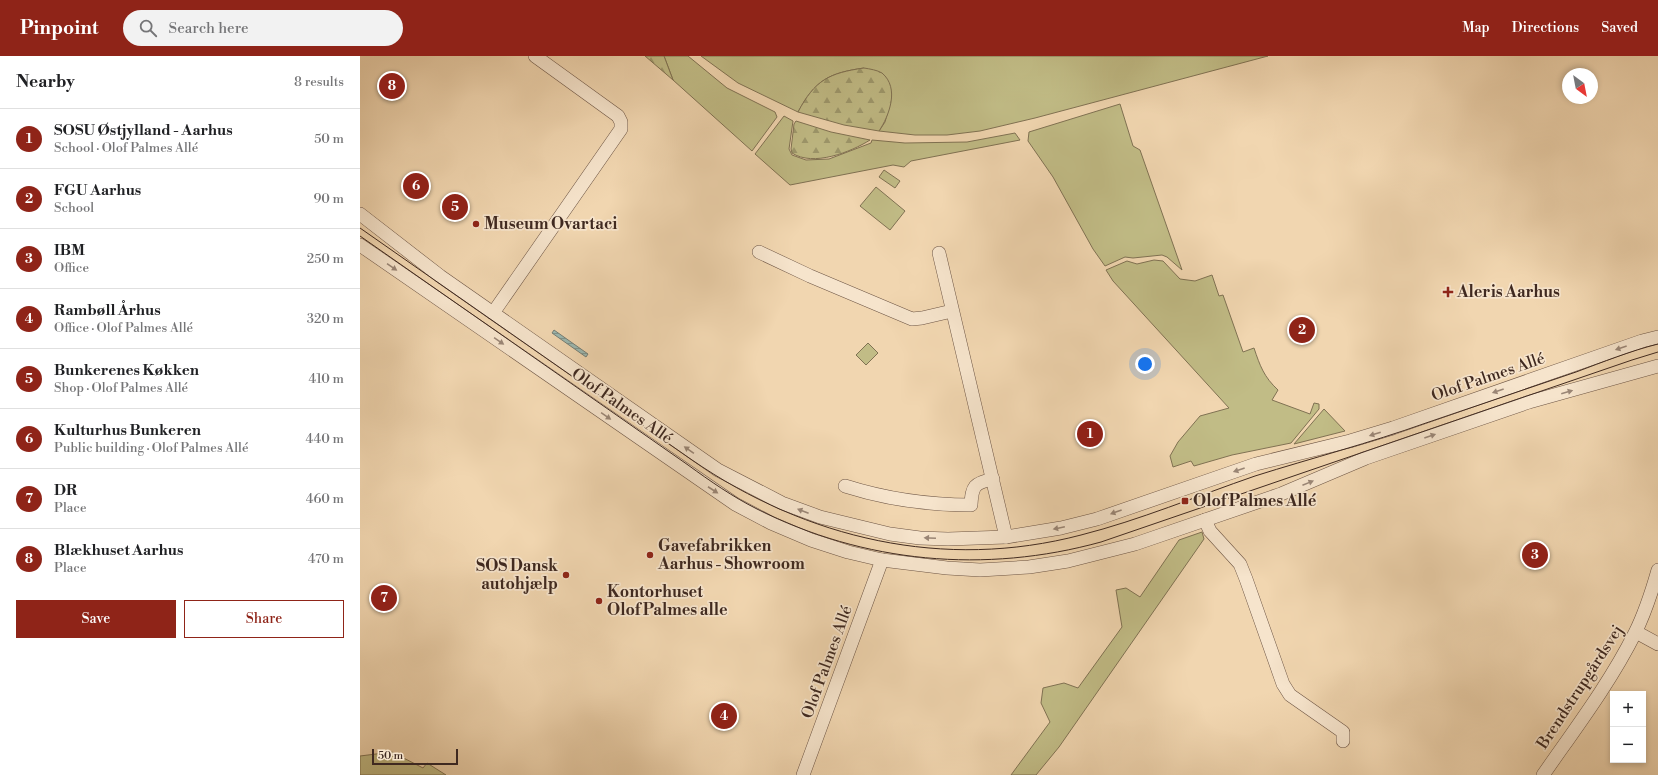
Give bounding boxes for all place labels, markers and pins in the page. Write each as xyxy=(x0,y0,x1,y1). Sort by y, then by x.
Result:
pin: 8 xyxy=(379,71,405,101)
pin: 6 xyxy=(403,171,429,201)
pin: 5 xyxy=(442,192,468,222)
place label: Museum Ovartaci xyxy=(484,214,617,234)
marker: Museum Ovartaci xyxy=(471,219,481,229)
place label: Aleris Aarhus xyxy=(1456,282,1560,302)
marker: Aleris Aarhus xyxy=(1442,286,1454,298)
pin: 2 xyxy=(1289,315,1315,345)
pin: 1 xyxy=(1077,419,1103,449)
place label: Olof Palmes Allé xyxy=(1193,491,1317,511)
marker: Olof Palmes Allé xyxy=(1180,496,1190,506)
place label: Gavefabrikken Aarhus - Showroom xyxy=(657,536,805,574)
pin: 3 xyxy=(1522,540,1548,570)
marker: Gavefabrikken Aarhus - Showroom xyxy=(645,550,655,560)
place label: SOS Dansk autohjælp xyxy=(476,556,559,594)
marker: SOS Dansk autohjælp xyxy=(561,570,571,580)
place label: Kontorhuset Olof Palmes alle xyxy=(607,582,728,620)
pin: 7 xyxy=(371,583,397,613)
marker: Kontorhuset Olof Palmes alle xyxy=(594,596,604,606)
pin: 4 xyxy=(711,701,737,731)

